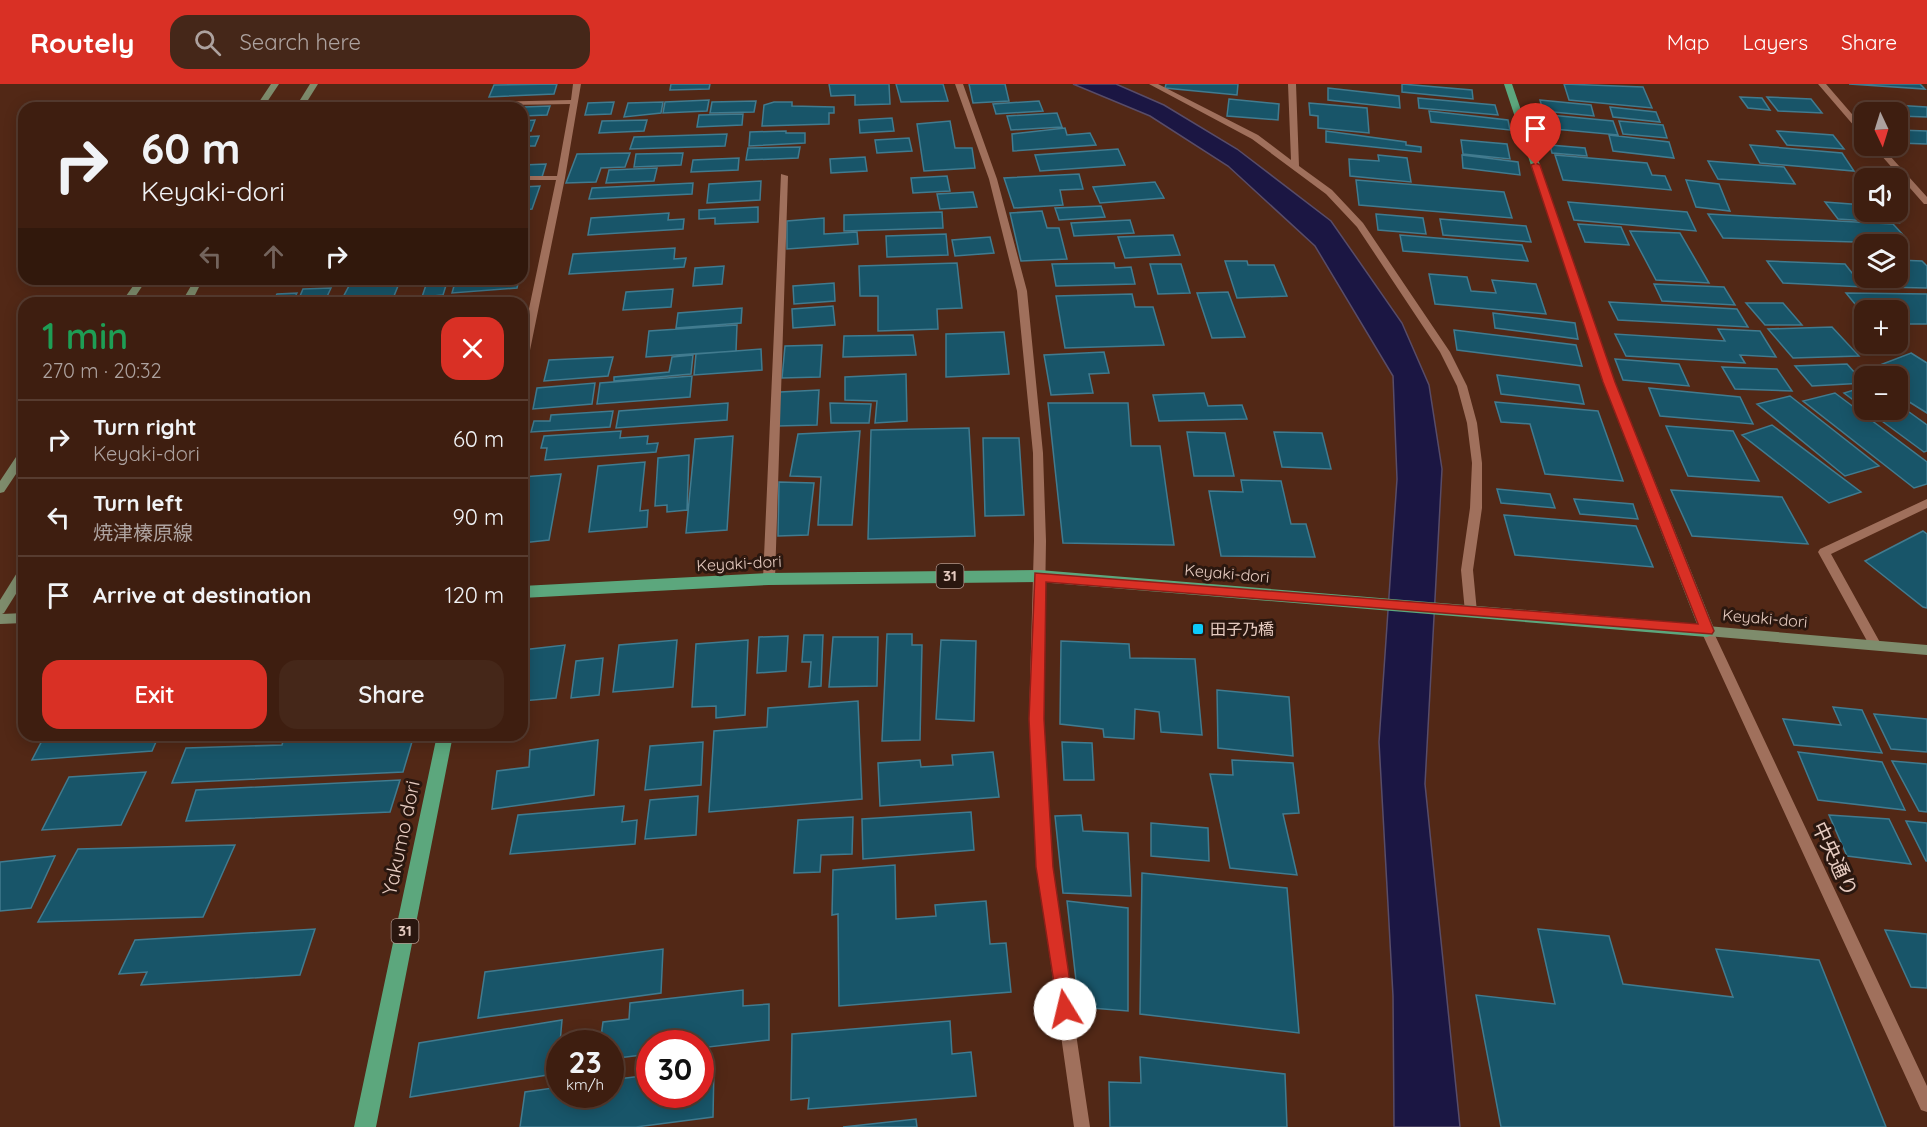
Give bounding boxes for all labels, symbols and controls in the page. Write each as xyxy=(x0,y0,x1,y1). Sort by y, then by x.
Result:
search box xyxy=(170,15,590,69)
text: Routely xyxy=(30,25,134,60)
icon: search xyxy=(191,26,224,59)
text: Search here xyxy=(239,28,361,56)
text: Map xyxy=(1667,29,1710,55)
text: Layers xyxy=(1743,29,1808,55)
text: Share xyxy=(1841,29,1897,55)
north arrow xyxy=(1854,102,1908,156)
map controls xyxy=(1854,102,1908,420)
pin xyxy=(1510,103,1561,165)
icon: arrive xyxy=(1519,112,1552,145)
text: 60 m xyxy=(141,122,241,175)
icon: right xyxy=(42,126,120,204)
button: sound xyxy=(1854,168,1908,222)
text: Keyaki-dori xyxy=(141,174,285,208)
button: layers xyxy=(1854,234,1908,288)
icon: left xyxy=(194,240,227,273)
icon: ahead xyxy=(257,240,290,273)
icon: right xyxy=(320,240,353,273)
button: + xyxy=(1854,300,1908,354)
text: 1 min xyxy=(42,313,128,358)
button: close xyxy=(441,317,504,380)
text: 270 m · 20:32 xyxy=(42,358,162,383)
button: − xyxy=(1854,366,1908,420)
text: Turn right xyxy=(93,413,197,441)
icon: right xyxy=(42,423,75,456)
text: 60 m xyxy=(453,425,504,453)
text: Keyaki-dori xyxy=(93,441,200,466)
text: Turn left xyxy=(93,489,183,517)
icon: left xyxy=(42,501,75,534)
text: 90 m xyxy=(453,503,504,531)
text: 焼津榛原線 xyxy=(93,520,193,545)
street label: Keyaki-dori xyxy=(696,551,782,575)
street label: Keyaki-dori xyxy=(1184,559,1270,587)
road number: 31 xyxy=(936,564,964,588)
icon: arrive xyxy=(42,579,75,612)
text: Arrive at destination xyxy=(93,581,311,609)
text: 120 m xyxy=(445,581,504,609)
street label: Keyaki-dori xyxy=(1722,604,1808,632)
place label: 田子乃橋 xyxy=(1210,619,1274,639)
marker: 田子乃橋 xyxy=(1191,622,1205,636)
button: Exit xyxy=(42,660,267,729)
button: Share xyxy=(279,660,504,729)
street label: Yakumo dori xyxy=(376,778,425,898)
street label: 中央通り xyxy=(1807,817,1864,900)
road number: 31 xyxy=(392,919,418,943)
position arrow xyxy=(1033,977,1097,1041)
speed limit sign: 30 xyxy=(636,1030,714,1108)
text: 23 xyxy=(568,1043,602,1081)
text: km/h xyxy=(566,1075,604,1094)

